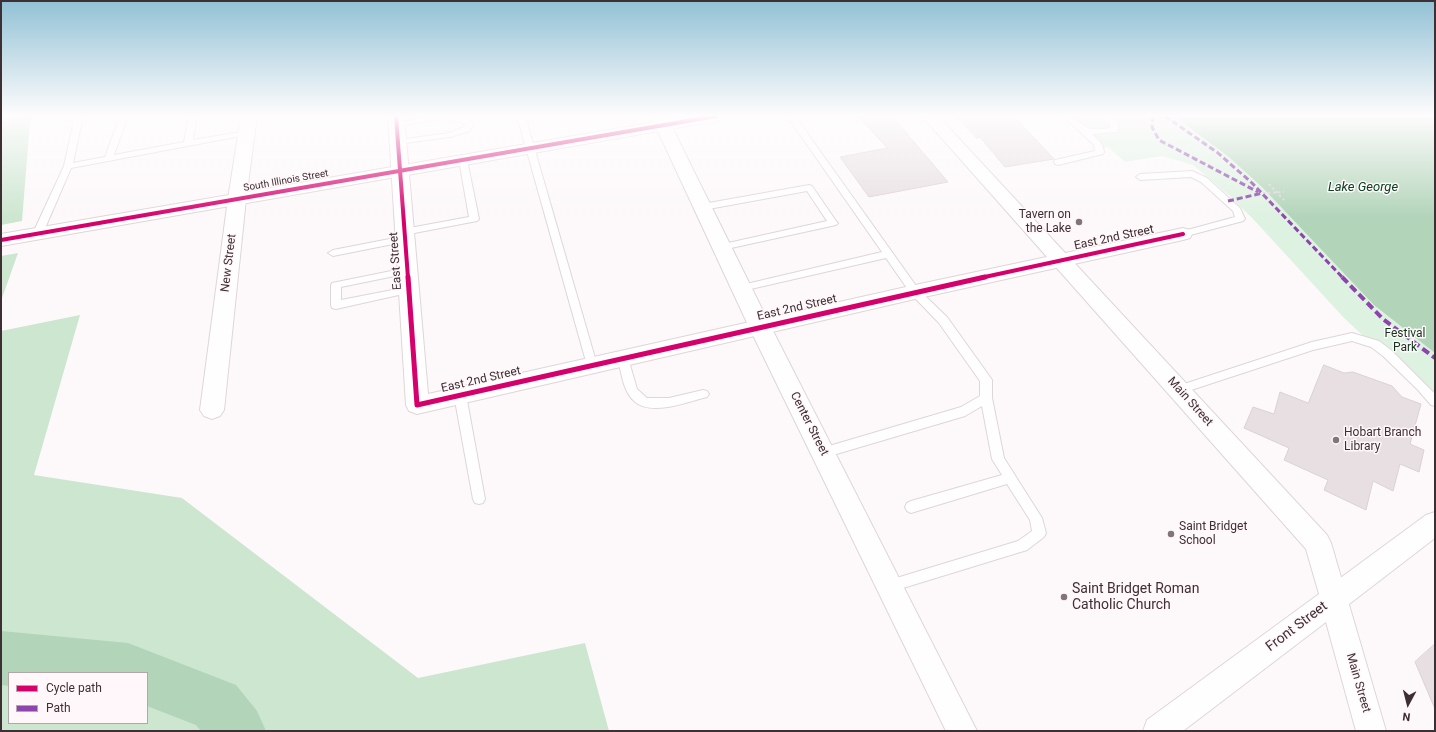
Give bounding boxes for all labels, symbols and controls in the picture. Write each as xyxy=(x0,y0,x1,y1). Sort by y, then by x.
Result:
street label: South Illinois Street xyxy=(243,168,329,194)
water label: Lake George xyxy=(1328,180,1398,196)
place label: Tavern on the Lake xyxy=(1019,208,1071,236)
marker: Tavern on the Lake xyxy=(1074,217,1084,227)
street label: East 2nd Street xyxy=(1073,223,1155,253)
street label: East Street xyxy=(387,232,405,290)
street label: New Street xyxy=(218,233,240,293)
street label: East 2nd Street xyxy=(756,292,838,324)
park label: Festival Park xyxy=(1384,327,1426,355)
street label: East 2nd Street xyxy=(440,364,522,396)
street label: Main Street xyxy=(1164,374,1216,430)
street label: Center Street xyxy=(787,390,831,458)
place label: Hobart Branch Library xyxy=(1344,426,1421,454)
marker: Hobart Branch Library xyxy=(1331,435,1341,445)
place label: Saint Bridget School xyxy=(1179,520,1247,548)
marker: Saint Bridget School xyxy=(1166,529,1176,539)
place label: Saint Bridget Roman Catholic Church xyxy=(1072,581,1199,614)
marker: Saint Bridget Roman Catholic Church xyxy=(1059,592,1069,602)
street label: Front Street xyxy=(1263,598,1331,656)
street label: Main Street xyxy=(1343,652,1373,714)
legend xyxy=(8,672,148,724)
text: Cycle path xyxy=(46,681,102,695)
north arrow xyxy=(1388,684,1428,724)
text: Path xyxy=(46,701,71,715)
text: N xyxy=(1402,709,1411,723)

